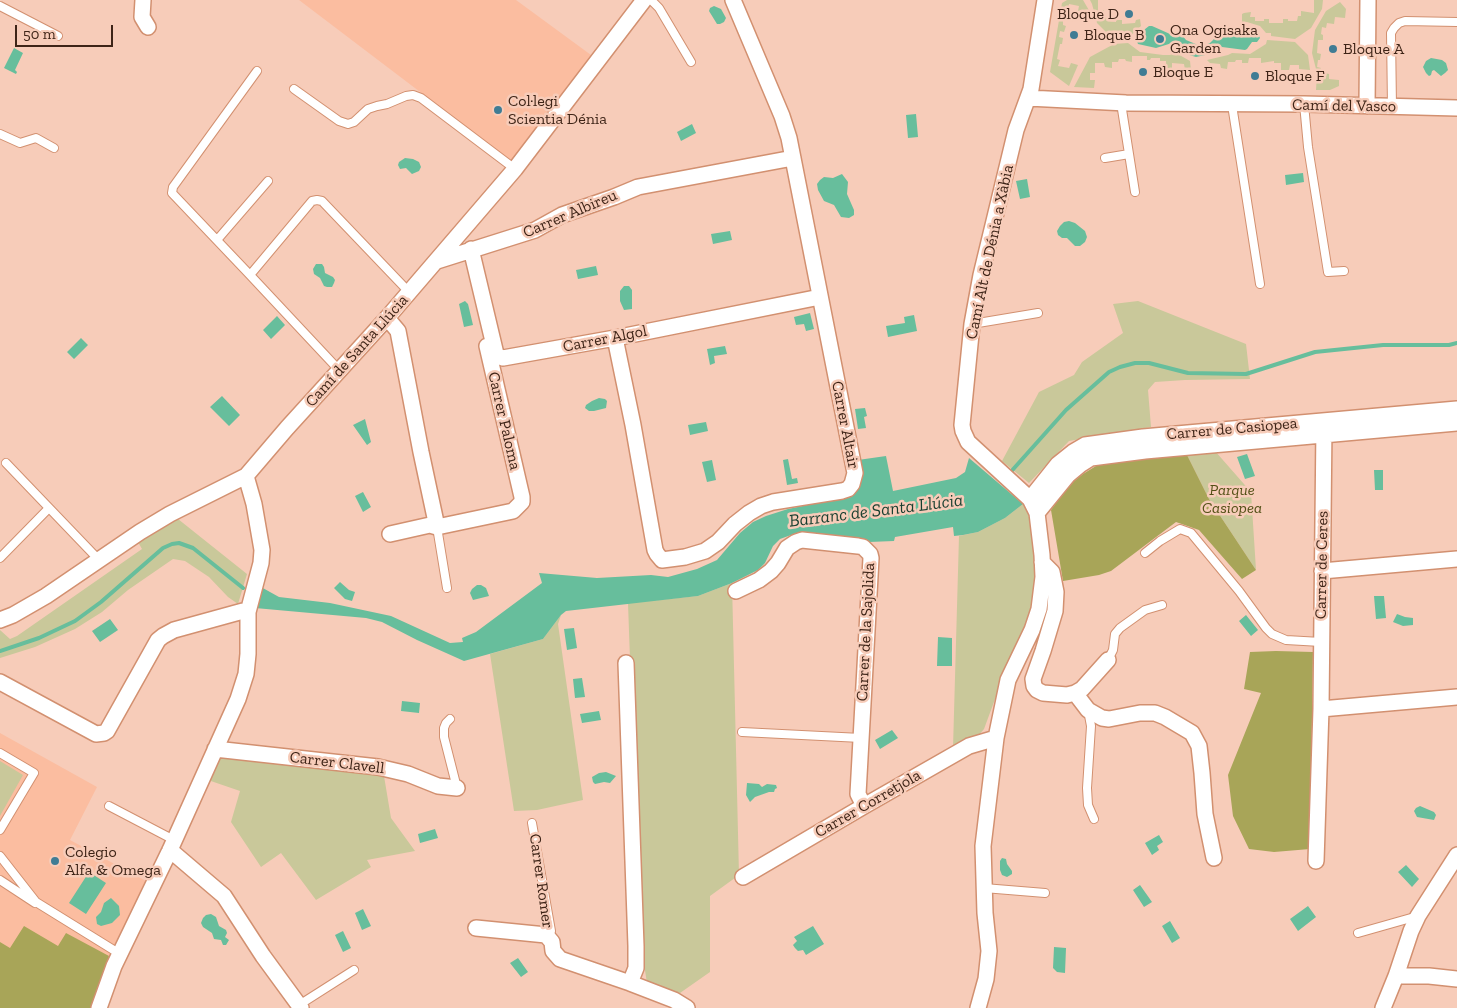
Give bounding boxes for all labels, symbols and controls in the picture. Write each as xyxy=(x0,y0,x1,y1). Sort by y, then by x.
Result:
place label: Bloque D xyxy=(1057,4,1119,24)
marker: Bloque D xyxy=(1123,8,1135,20)
scale bar xyxy=(18,15,115,47)
place label: Ona Ogisaka Garden xyxy=(1170,20,1258,58)
text: 50 m xyxy=(23,25,56,43)
place label: Bloque B xyxy=(1084,25,1144,45)
marker: Bloque B xyxy=(1068,29,1080,41)
marker: Ona Ogisaka Garden xyxy=(1154,33,1166,45)
place label: Bloque A xyxy=(1343,39,1404,59)
marker: Bloque A xyxy=(1327,43,1339,55)
place label: Bloque E xyxy=(1153,62,1213,82)
marker: Bloque E xyxy=(1137,66,1149,78)
place label: Bloque F xyxy=(1265,66,1325,86)
marker: Bloque F xyxy=(1249,70,1261,82)
place label: Col·legi Scientia Dénia xyxy=(508,91,607,129)
street label: Camí del Vasco xyxy=(1292,95,1396,117)
marker: Col·legi Scientia Dénia xyxy=(492,104,504,116)
street label: Camí Alt de Dénia a Xàbia xyxy=(962,163,1018,341)
street label: Carrer Albireu xyxy=(520,186,620,242)
street label: Camí de Santa Llúcia xyxy=(302,291,412,411)
street label: Carrer Algol xyxy=(561,321,649,357)
street label: Carrer Paloma xyxy=(483,370,525,472)
street label: Carrer Altair xyxy=(827,380,863,470)
street label: Carrer de Casiopea xyxy=(1166,414,1298,444)
park label: Parque Casiopea xyxy=(1202,480,1262,518)
water label: Barranc de Santa Llúcia xyxy=(788,490,964,532)
street label: Carrer de Ceres xyxy=(1311,511,1333,619)
street label: Carrer de la Sajolida xyxy=(853,562,879,702)
street label: Carrer Clavell xyxy=(289,748,385,778)
street label: Carrer Corretjola xyxy=(812,766,924,842)
street label: Carrer Romer xyxy=(525,832,557,930)
place label: Colegio Alfa & Omega xyxy=(65,842,161,880)
marker: Colegio Alfa & Omega xyxy=(49,855,61,867)

